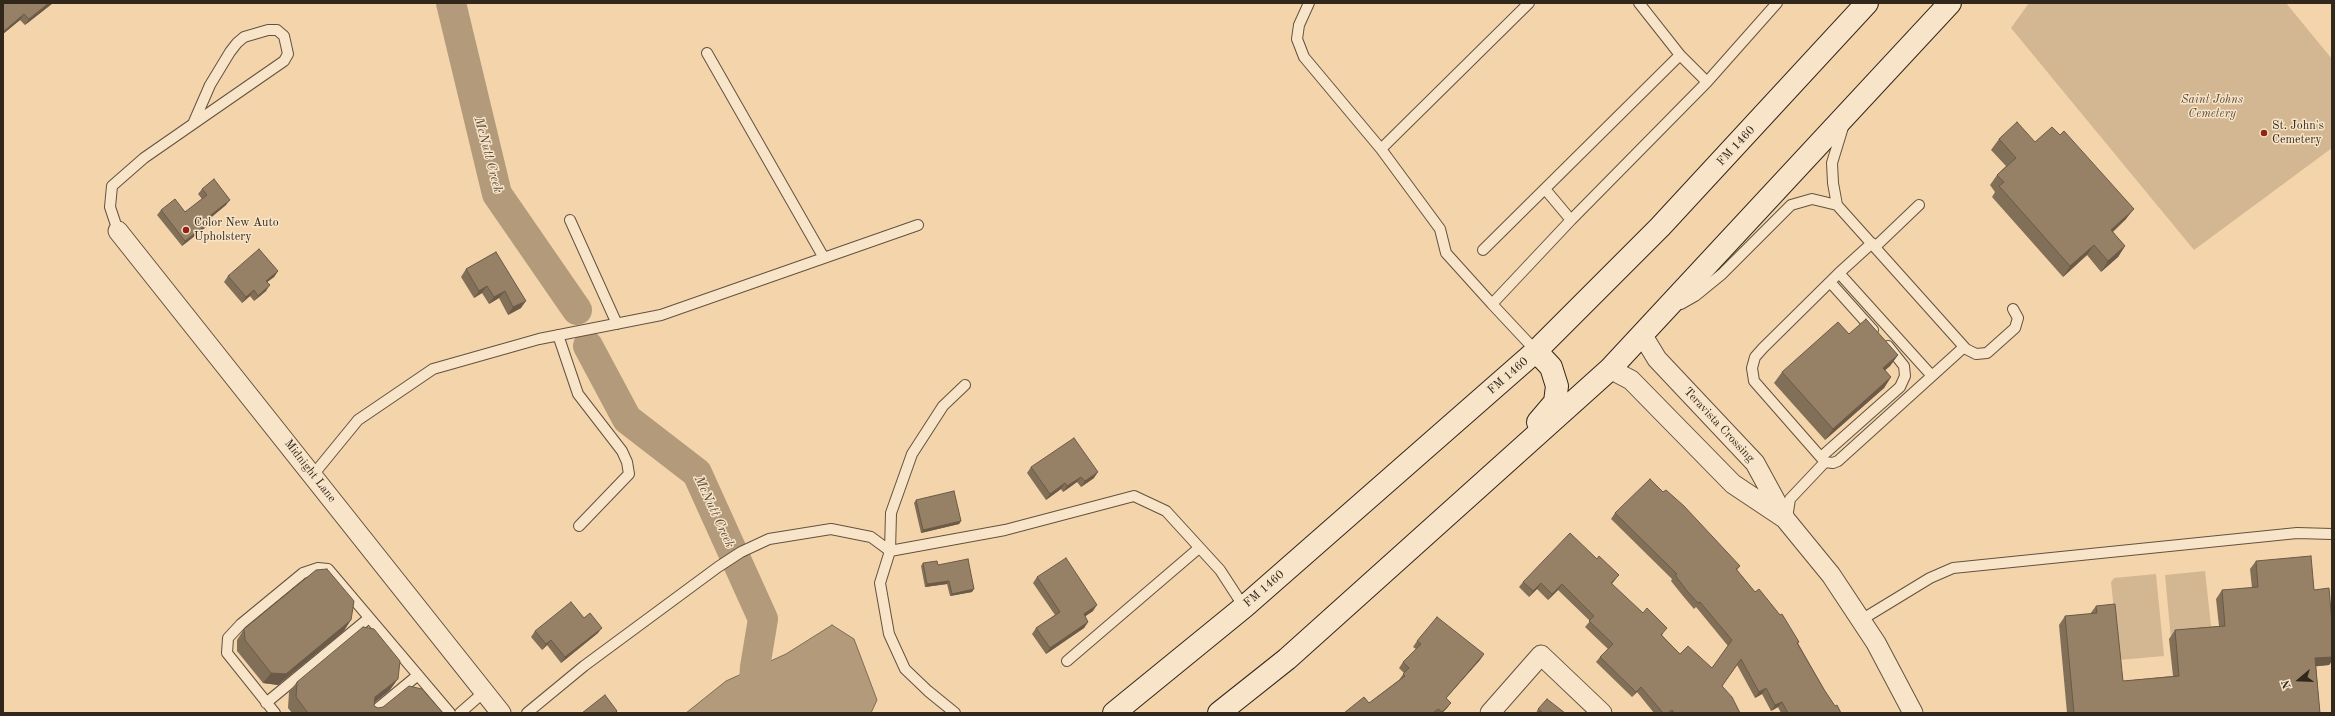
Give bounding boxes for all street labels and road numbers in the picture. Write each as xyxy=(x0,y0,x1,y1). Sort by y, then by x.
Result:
street label: FM 1460 xyxy=(1714,123,1758,169)
street label: FM 1460 xyxy=(1485,354,1531,398)
street label: Teravista Crossing xyxy=(1680,384,1758,466)
street label: Midnight Lane xyxy=(281,437,339,505)
street label: FM 1460 xyxy=(1241,567,1287,611)

